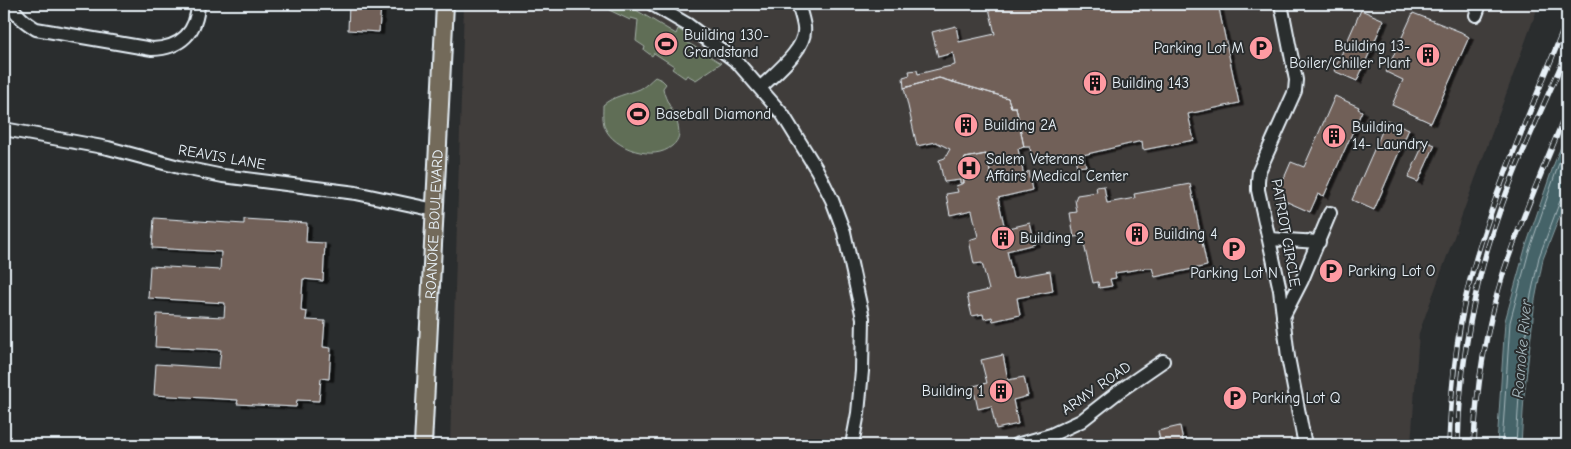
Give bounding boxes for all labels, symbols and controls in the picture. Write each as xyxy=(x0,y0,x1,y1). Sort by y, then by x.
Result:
place label: Building 130- Grandstand xyxy=(684,26,769,61)
sports icon: Building 130- Grandstand xyxy=(653,31,679,57)
parking icon: Parking Lot M xyxy=(1248,35,1274,61)
place label: Building 13- Boiler/Chiller Plant xyxy=(1289,37,1411,72)
place label: Parking Lot M xyxy=(1154,39,1244,57)
building icon: Building 13- Boiler/Chiller Plant xyxy=(1415,42,1441,68)
building icon: Building 143 xyxy=(1082,70,1108,96)
place label: Building 143 xyxy=(1112,74,1189,92)
sports icon: Baseball Diamond xyxy=(625,101,651,127)
place label: Baseball Diamond xyxy=(656,105,771,123)
building icon: Building 2A xyxy=(953,112,979,138)
place label: Building 2A xyxy=(984,116,1057,134)
place label: Building 14- Laundry xyxy=(1352,118,1428,153)
building icon: Building 14- Laundry xyxy=(1321,123,1347,149)
street label: REAVIS LANE xyxy=(177,140,267,174)
street label: ROANOKE BOULEVARD xyxy=(421,149,447,299)
place label: Salem Veterans Affairs Medical Center xyxy=(986,150,1128,185)
hospital icon: Salem Veterans Affairs Medical Center xyxy=(956,155,982,181)
street label: PATRIOT CIRCLE xyxy=(1268,178,1304,288)
building icon: Building 4 xyxy=(1124,221,1150,247)
building icon: Building 2 xyxy=(990,225,1016,251)
place label: Building 4 xyxy=(1154,225,1218,243)
place label: Building 2 xyxy=(1020,229,1084,247)
parking icon: Parking Lot N xyxy=(1221,236,1247,262)
parking icon: Parking Lot O xyxy=(1318,258,1344,284)
place label: Parking Lot O xyxy=(1348,262,1435,280)
place label: Parking Lot N xyxy=(1190,264,1278,282)
water label: Roanoke River xyxy=(1509,298,1535,399)
street label: ARMY ROAD xyxy=(1058,357,1134,419)
building icon: Building 1 xyxy=(988,378,1014,404)
place label: Building 1 xyxy=(922,382,984,400)
parking icon: Parking Lot Q xyxy=(1222,385,1248,411)
place label: Parking Lot Q xyxy=(1252,389,1340,407)

